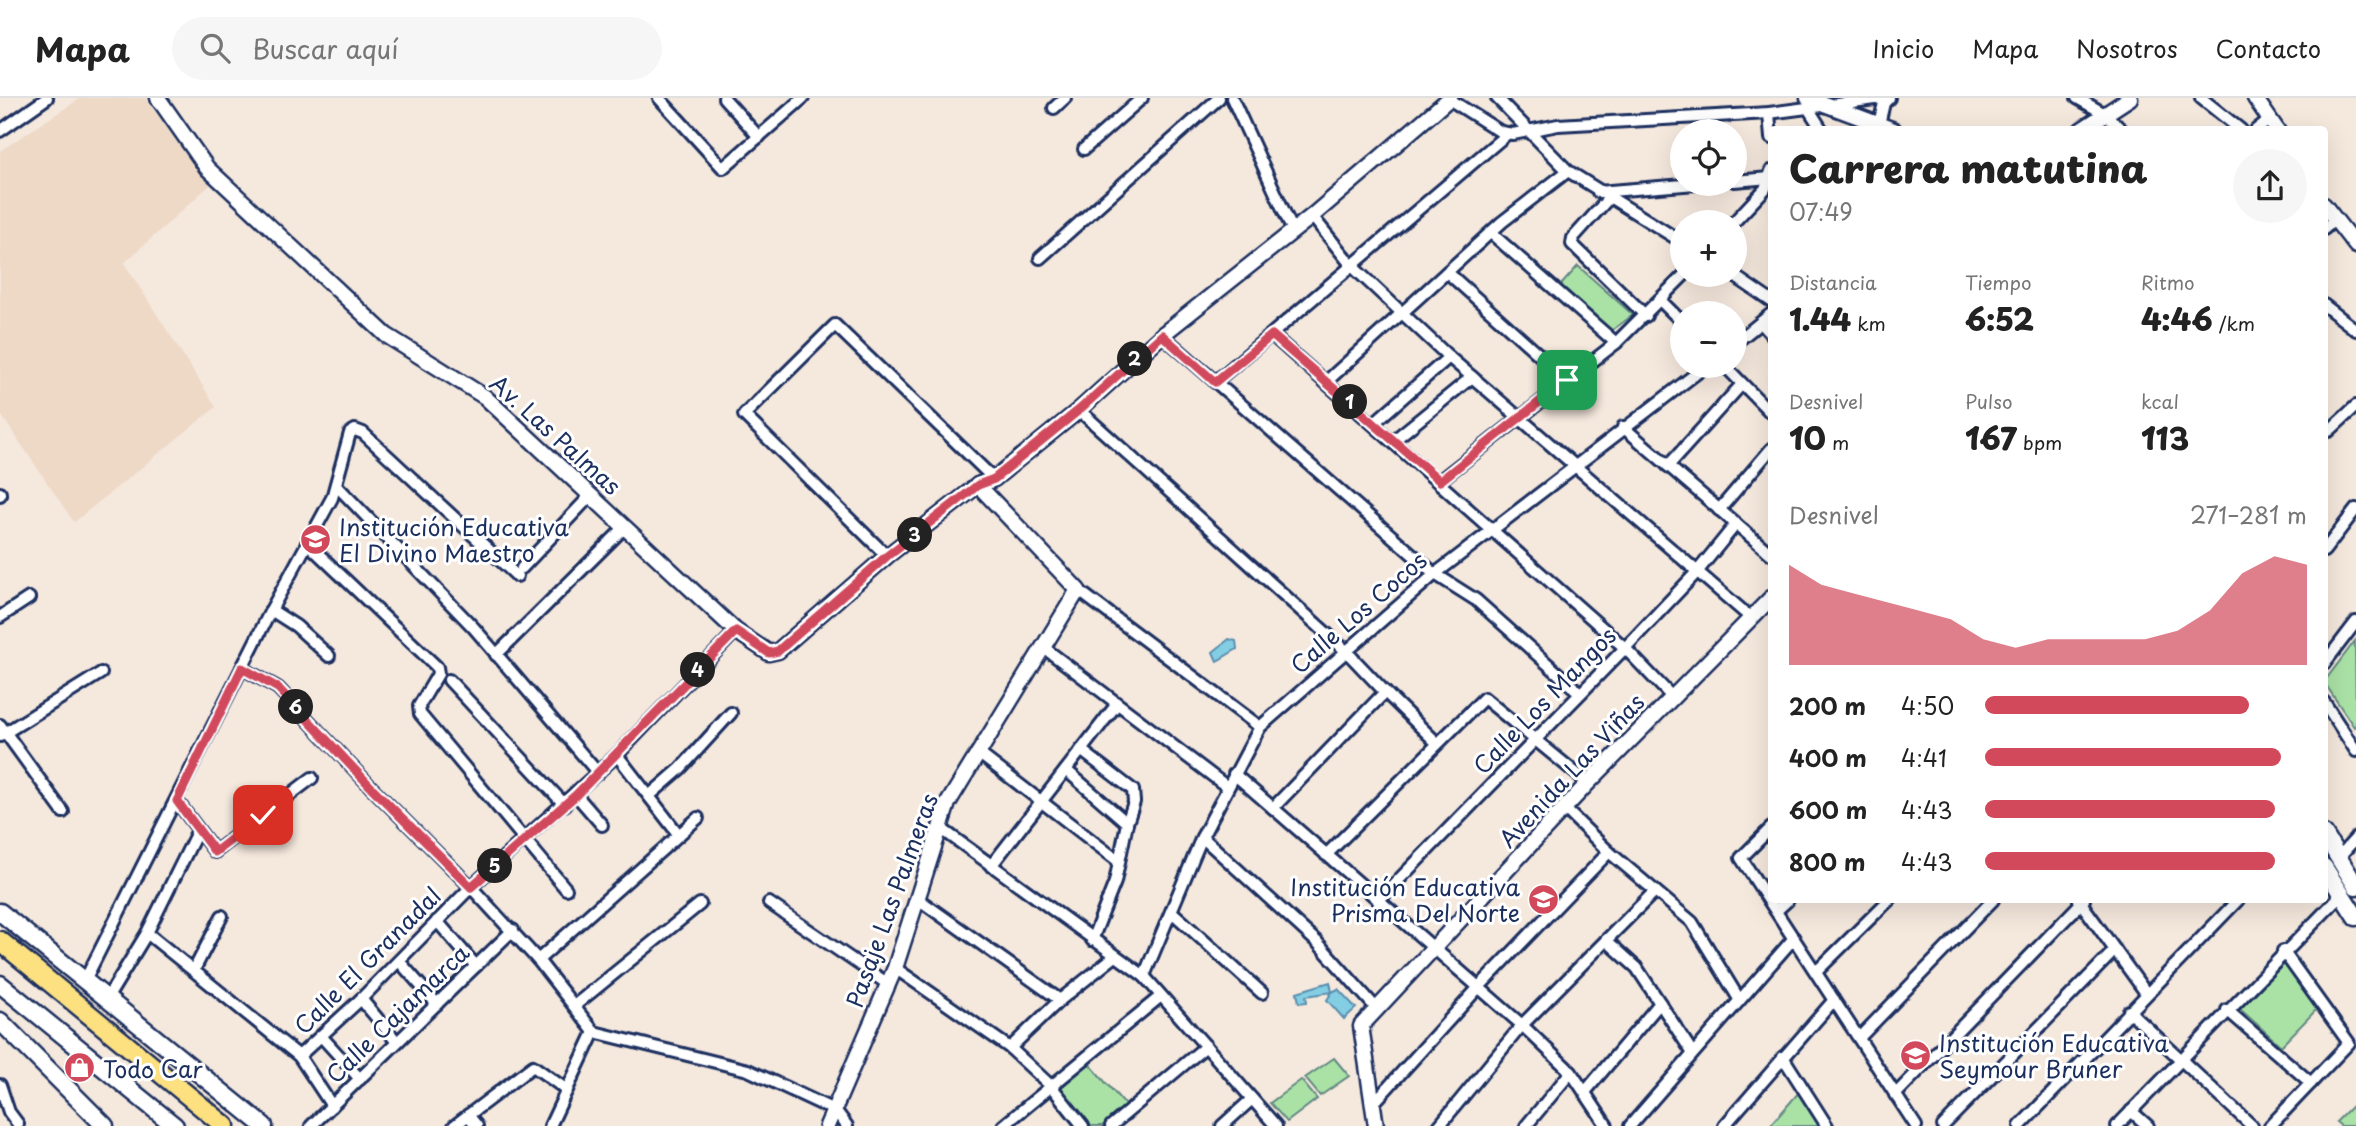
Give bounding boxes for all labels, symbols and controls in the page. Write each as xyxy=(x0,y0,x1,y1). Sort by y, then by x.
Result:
search box xyxy=(172,17,662,80)
text: Mapa xyxy=(35,23,130,73)
icon: search xyxy=(196,29,234,67)
text: Buscar aquí xyxy=(252,29,398,68)
text: Inicio xyxy=(1873,30,1934,66)
text: Mapa xyxy=(1972,30,2038,66)
text: Nosotros xyxy=(2076,30,2178,66)
text: Contacto xyxy=(2216,30,2321,66)
map controls xyxy=(1670,119,1747,378)
button: locate xyxy=(1670,119,1747,196)
text: Carrera matutina xyxy=(1789,139,2148,196)
button: share xyxy=(2233,149,2307,223)
text: 07:49 xyxy=(1789,194,1853,229)
button: + xyxy=(1670,210,1747,287)
text: Distancia xyxy=(1789,268,1877,296)
text: Tiempo xyxy=(1965,268,2032,296)
text: Ritmo xyxy=(2141,268,2195,296)
text: 1.44 xyxy=(1789,296,1851,341)
text: 6:52 xyxy=(1965,296,2034,341)
text: 4:46 xyxy=(2141,296,2213,341)
button: − xyxy=(1670,301,1747,378)
text: km xyxy=(1851,309,1886,337)
text: /km xyxy=(2213,309,2255,337)
pin: 2 xyxy=(1118,342,1152,376)
text: 2 xyxy=(1128,344,1141,372)
pin xyxy=(1537,350,1597,410)
icon: arrive xyxy=(1548,361,1586,399)
street label: Av. Las Palmas xyxy=(483,366,629,502)
pin: 1 xyxy=(1332,384,1368,420)
text: 1 xyxy=(1345,387,1354,415)
text: Desnivel xyxy=(1789,387,1863,415)
text: Pulso xyxy=(1965,387,2013,415)
text: kcal xyxy=(2141,387,2179,415)
text: 10 xyxy=(1789,415,1826,460)
text: 167 xyxy=(1965,415,2017,460)
text: 113 xyxy=(2141,415,2189,460)
text: m xyxy=(1826,428,1849,456)
text: bpm xyxy=(2017,428,2062,456)
text: Desnivel xyxy=(1789,497,1879,532)
text: 271–281 m xyxy=(2190,497,2307,532)
place label: Institución Educativa El Divino Maestro xyxy=(339,509,569,570)
pin: 3 xyxy=(898,518,932,552)
text: 3 xyxy=(908,520,921,548)
school or university icon: Institución Educativa El Divino Maestro xyxy=(299,522,333,556)
street label: Calle Los Cocos xyxy=(1282,543,1434,681)
street label: Calle Los Mangos xyxy=(1464,618,1624,782)
pin: 4 xyxy=(680,652,716,688)
text: 4 xyxy=(691,655,704,683)
street label: Avenida Las Viñas xyxy=(1490,685,1652,855)
text: 200 m xyxy=(1789,688,1866,723)
text: 4:50 xyxy=(1901,688,1954,723)
pin: 6 xyxy=(278,690,314,724)
text: 6 xyxy=(289,692,302,720)
text: 400 m xyxy=(1789,740,1867,775)
text: 4:41 xyxy=(1901,740,1947,775)
pin xyxy=(233,785,293,845)
street label: Pasaje Las Palmeras xyxy=(836,788,946,1012)
text: 600 m xyxy=(1789,792,1867,827)
text: 4:43 xyxy=(1901,792,1953,827)
icon: check xyxy=(244,796,282,834)
text: 800 m xyxy=(1789,844,1866,879)
text: 4:43 xyxy=(1901,844,1953,879)
pin: 5 xyxy=(477,848,512,884)
text: 5 xyxy=(488,851,501,879)
place label: Institución Educativa Prisma Del Norte xyxy=(1290,869,1521,930)
street label: Calle El Granadal xyxy=(285,878,449,1042)
school or university icon: Institución Educativa Prisma Del Norte xyxy=(1526,882,1560,916)
street label: Calle Cajamarca xyxy=(317,935,477,1091)
place label: Institución Educativa Seymour Bruner xyxy=(1939,1025,2169,1086)
school or university icon: Institución Educativa Seymour Bruner xyxy=(1899,1038,1933,1072)
shop icon: Todo Car xyxy=(63,1051,97,1085)
place label: Todo Car xyxy=(103,1051,203,1086)

